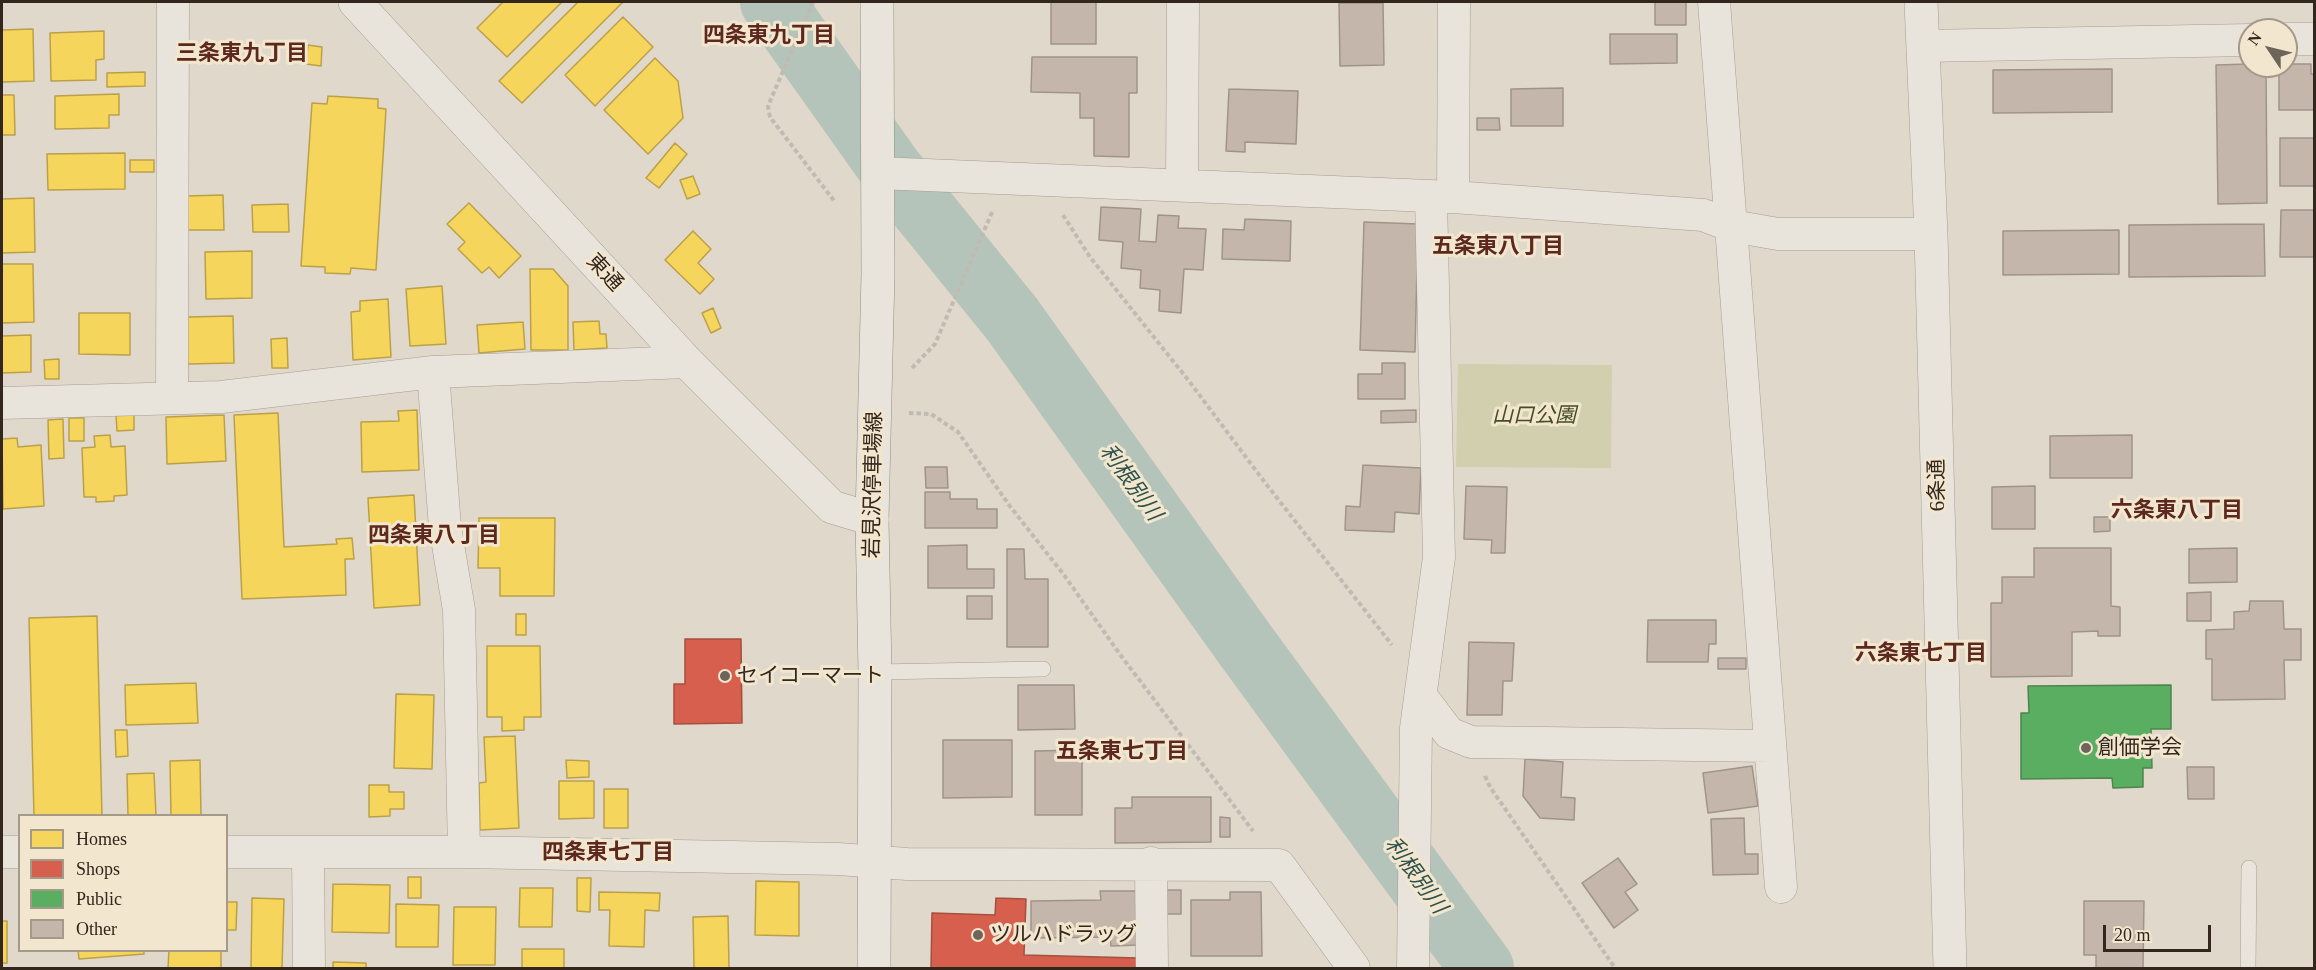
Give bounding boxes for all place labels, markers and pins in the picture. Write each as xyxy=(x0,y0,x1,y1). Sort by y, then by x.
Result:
place label: セイコーマート xyxy=(737,663,884,689)
marker: セイコーマート xyxy=(718,669,732,683)
place label: 創価学会 xyxy=(2098,735,2182,761)
marker: 創価学会 xyxy=(2079,741,2093,755)
place label: ツルハドラッグ xyxy=(990,922,1137,948)
marker: ツルハドラッグ xyxy=(971,928,985,942)

